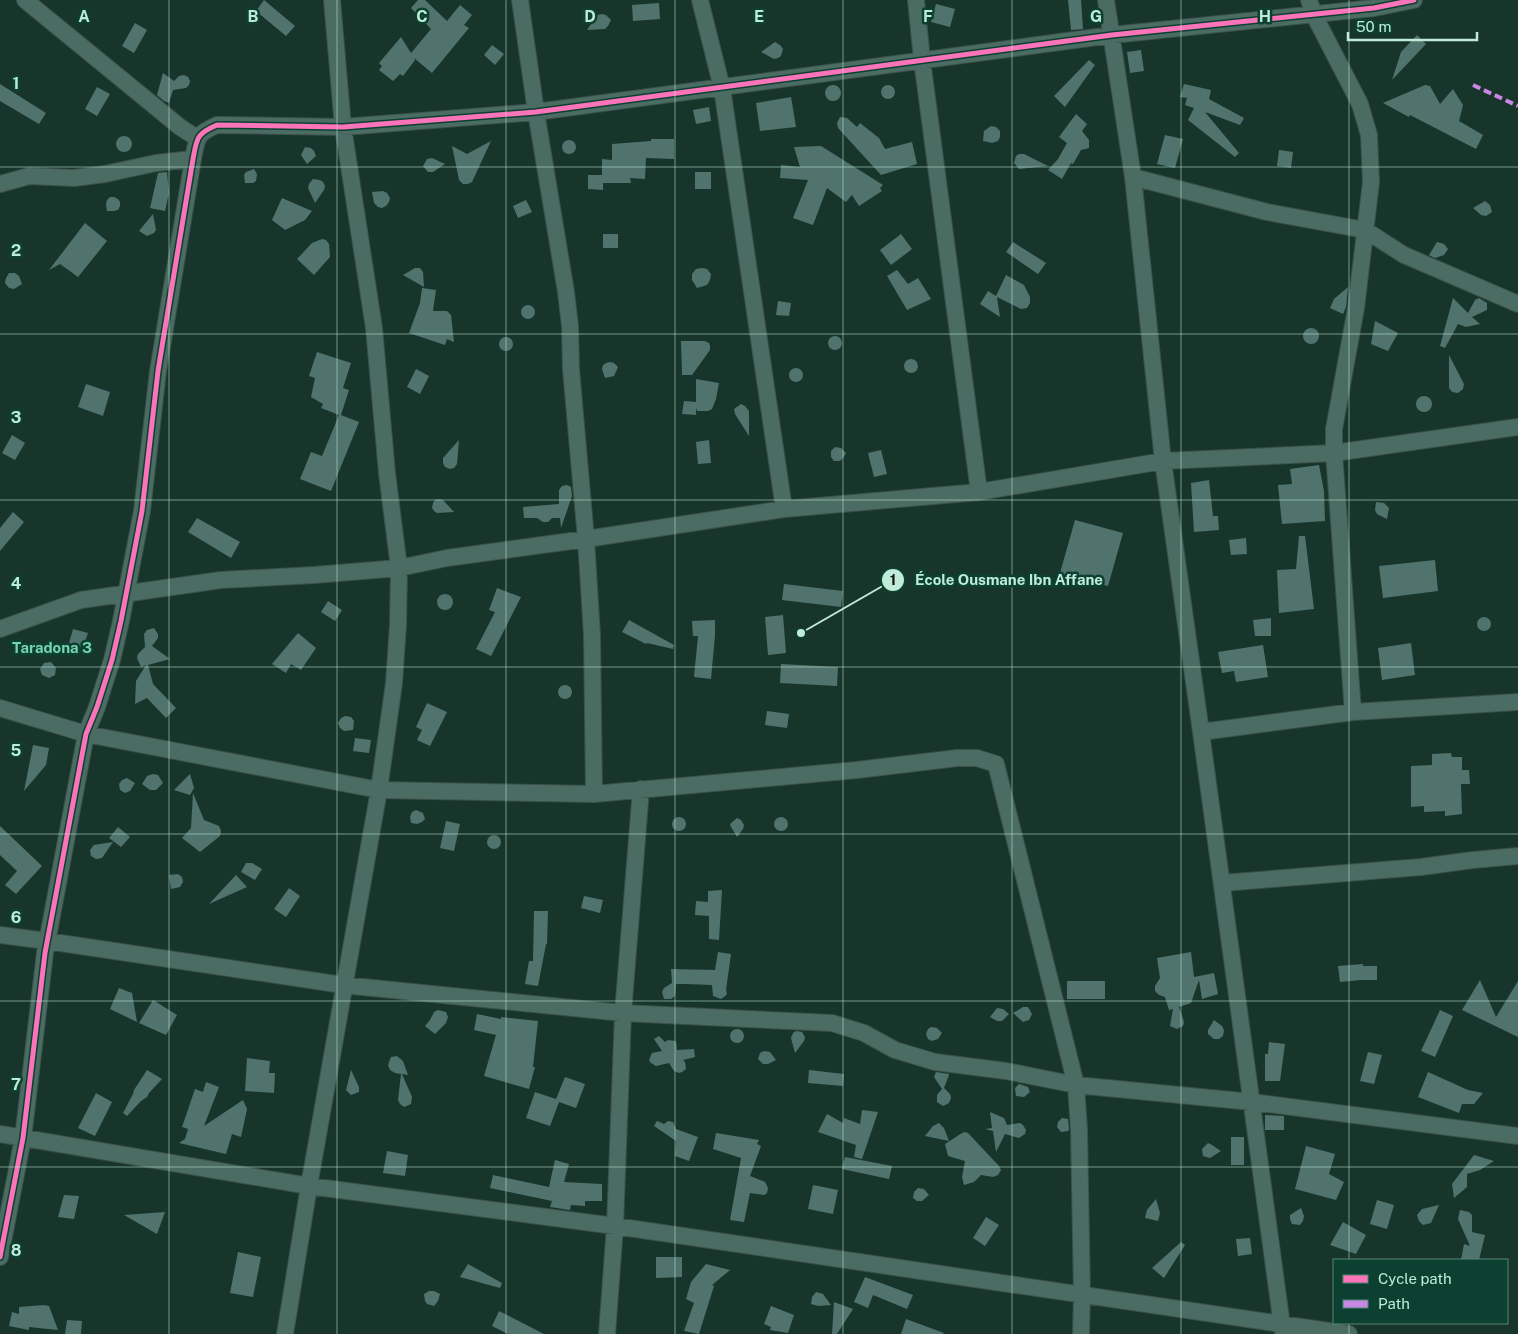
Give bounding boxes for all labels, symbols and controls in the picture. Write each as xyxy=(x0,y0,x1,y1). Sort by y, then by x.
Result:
text: A xyxy=(78,7,90,26)
text: B xyxy=(248,7,259,26)
text: C xyxy=(416,7,428,26)
text: D xyxy=(584,7,596,26)
text: E xyxy=(754,7,764,26)
text: F xyxy=(923,7,933,26)
text: G xyxy=(1090,7,1102,26)
text: H xyxy=(1259,7,1271,26)
scale bar xyxy=(1348,10,1477,42)
text: 50 m xyxy=(1356,18,1391,35)
text: 1 xyxy=(13,74,19,93)
text: 2 xyxy=(11,241,21,260)
text: 3 xyxy=(11,408,21,427)
callout: École Ousmane Ibn Affane xyxy=(880,565,1113,595)
text: 1 xyxy=(890,571,896,588)
text: École Ousmane Ibn Affane xyxy=(915,571,1103,588)
text: 4 xyxy=(11,574,22,593)
district label: Taradona 3 xyxy=(12,639,92,656)
text: 5 xyxy=(11,741,22,760)
text: 6 xyxy=(11,908,21,927)
text: 7 xyxy=(11,1075,21,1094)
text: 8 xyxy=(11,1241,22,1260)
legend xyxy=(1333,1259,1508,1324)
text: Cycle path xyxy=(1378,1270,1452,1287)
text: Path xyxy=(1378,1295,1410,1312)

